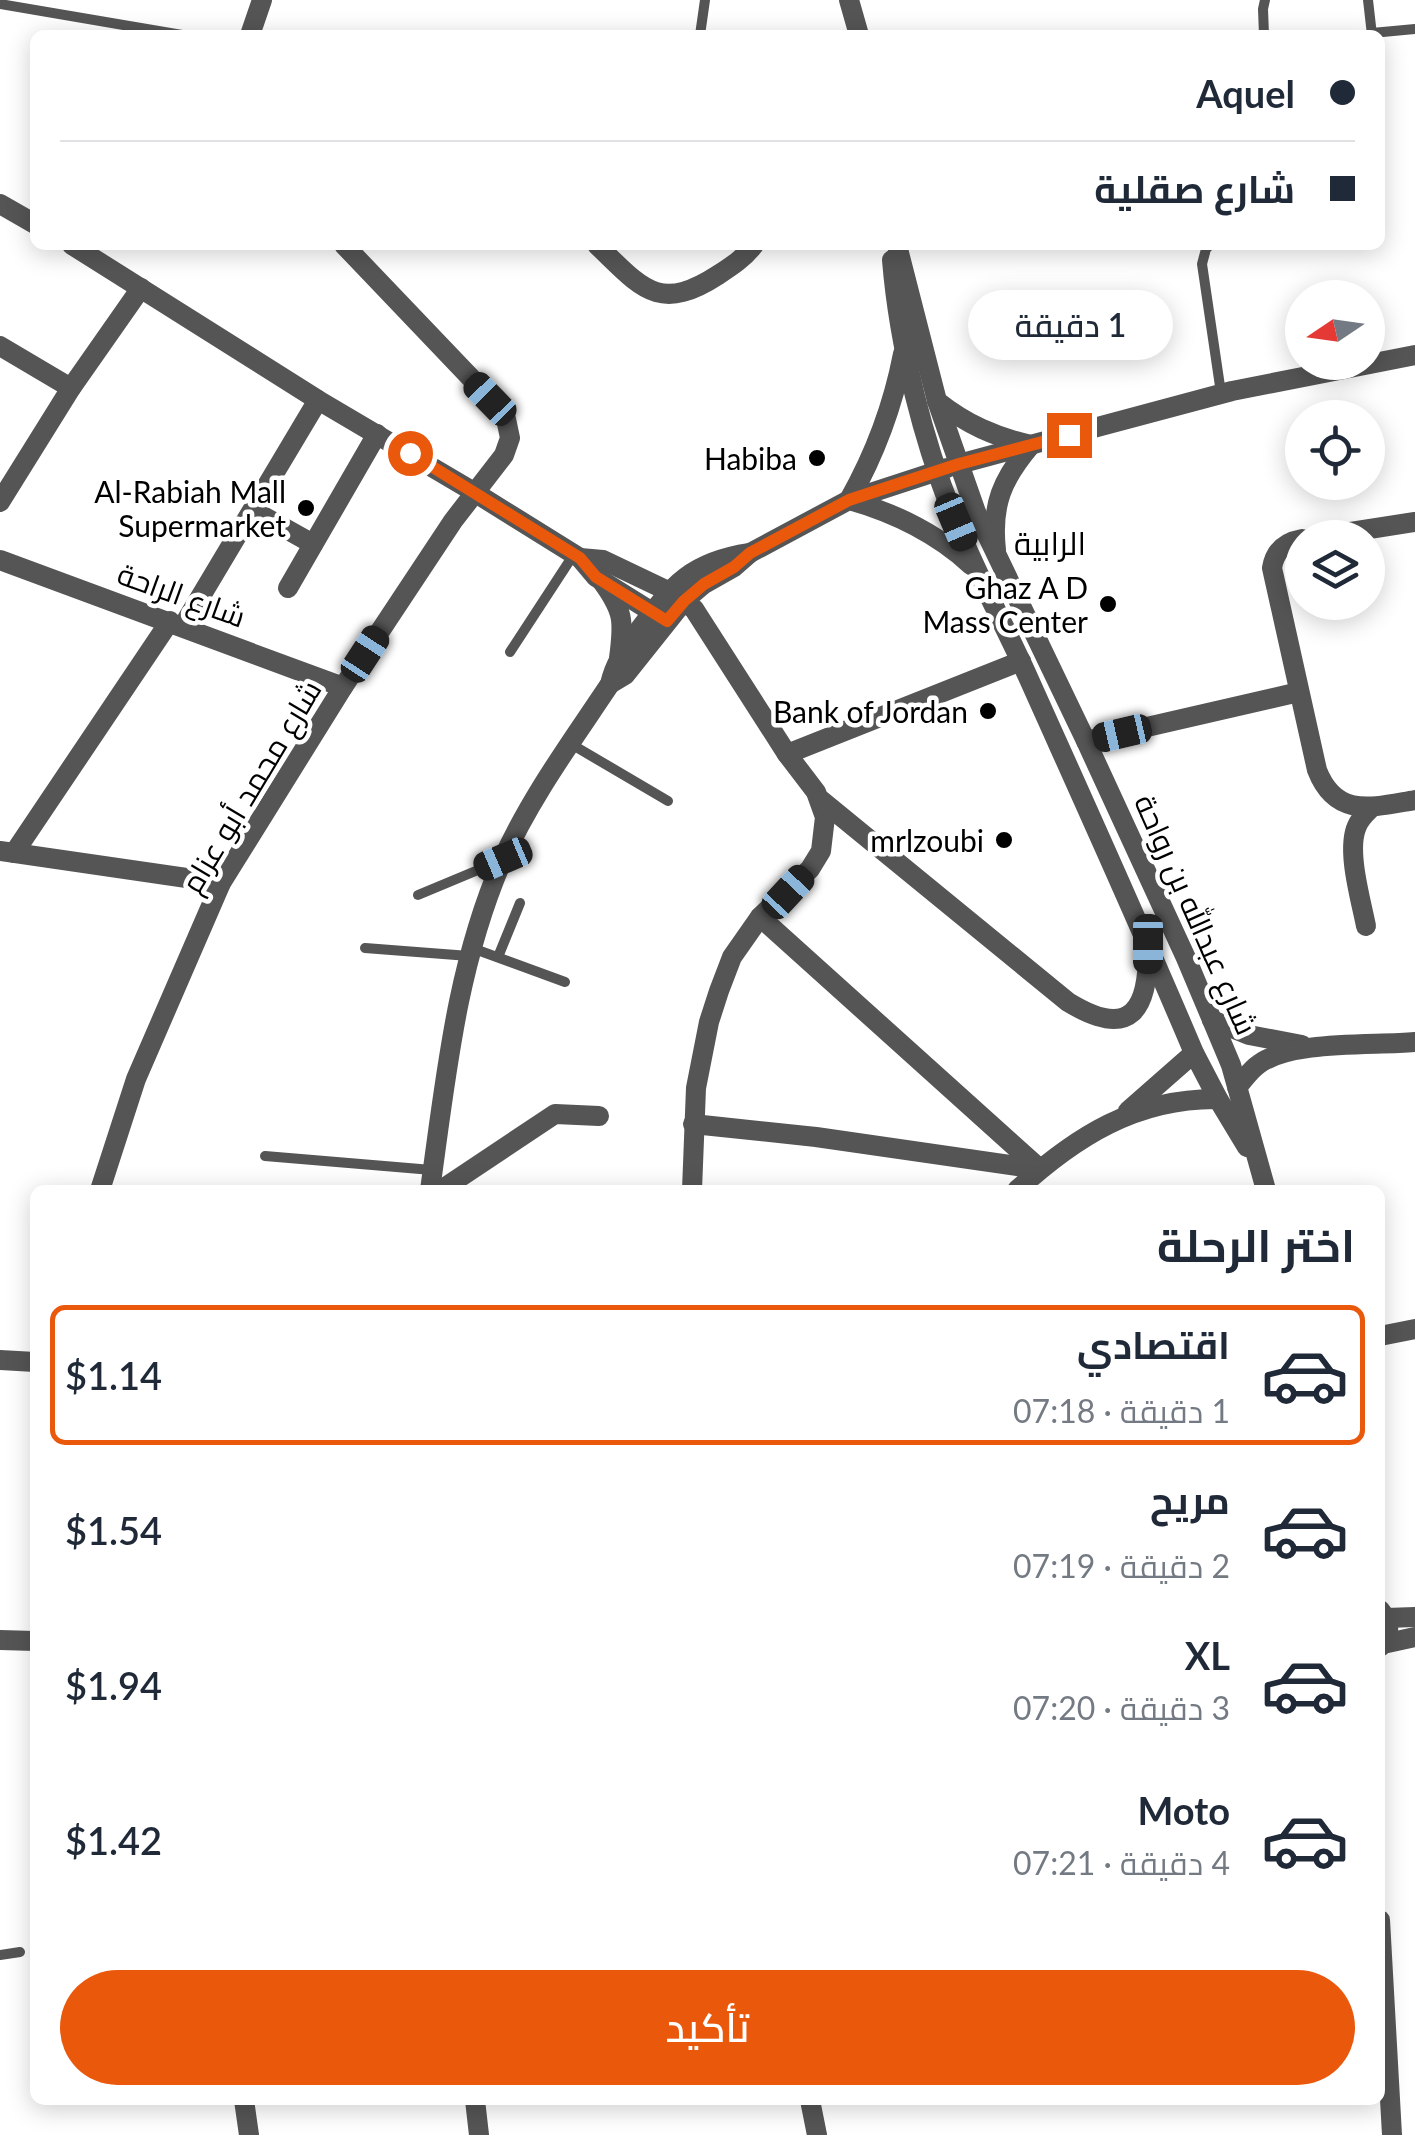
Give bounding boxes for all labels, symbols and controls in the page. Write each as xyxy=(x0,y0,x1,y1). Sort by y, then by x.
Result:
text: Aquel xyxy=(1196,70,1295,116)
text: شارع صقلية xyxy=(1094,165,1295,211)
north arrow xyxy=(1285,280,1385,380)
map controls xyxy=(1285,280,1385,620)
callout: 1 دقيقة xyxy=(966,290,1172,360)
text: 1 دقيقة xyxy=(1015,305,1126,344)
car xyxy=(458,367,522,431)
button: locate xyxy=(1285,400,1385,500)
route end xyxy=(1047,413,1092,458)
route start xyxy=(388,431,433,476)
place label: Habiba xyxy=(704,440,797,476)
marker: Habiba xyxy=(806,447,828,469)
place label: Al-Rabiah Mall Supermarket xyxy=(94,473,286,543)
car xyxy=(930,489,982,555)
marker: Al-Rabiah Mall Supermarket xyxy=(295,497,317,519)
button: layers xyxy=(1285,520,1385,620)
district label: الرابية xyxy=(1014,523,1086,562)
street label: شارع الراحة xyxy=(112,554,251,637)
place label: Ghaz A D Mass Center xyxy=(922,569,1088,639)
marker: Ghaz A D Mass Center xyxy=(1097,593,1119,615)
car xyxy=(336,621,394,687)
street label: شارع محمد أبو عزام xyxy=(172,673,331,901)
place label: Bank of Jordan xyxy=(773,693,968,729)
marker: Bank of Jordan xyxy=(977,700,999,722)
car xyxy=(1089,712,1155,754)
street label: شارع عبدالله بن رواحة xyxy=(1124,788,1266,1041)
place label: mrlzoubi xyxy=(870,822,984,858)
marker: mrlzoubi xyxy=(993,829,1015,851)
car xyxy=(470,833,536,885)
car xyxy=(757,860,819,924)
car xyxy=(1133,914,1163,974)
text: اختر الرحلة xyxy=(1157,1218,1355,1272)
text: اقتصادي xyxy=(1077,1321,1230,1367)
icon: car xyxy=(1260,1330,1350,1420)
text: $1.14 xyxy=(65,1352,162,1398)
text: 1 دقيقة · 07:18 xyxy=(1013,1391,1230,1430)
text: مريح xyxy=(1150,1476,1230,1522)
icon: car xyxy=(1260,1485,1350,1575)
text: $1.54 xyxy=(65,1507,162,1553)
text: 2 دقيقة · 07:19 xyxy=(1013,1546,1230,1585)
text: XL xyxy=(1185,1632,1230,1678)
icon: car xyxy=(1260,1640,1350,1730)
text: $1.94 xyxy=(65,1662,162,1708)
text: 3 دقيقة · 07:20 xyxy=(1013,1688,1230,1727)
text: Moto xyxy=(1137,1787,1230,1833)
icon: car xyxy=(1260,1795,1350,1885)
text: $1.42 xyxy=(65,1817,162,1863)
text: 4 دقيقة · 07:21 xyxy=(1013,1843,1230,1882)
button: تأكيد xyxy=(60,1970,1355,2085)

